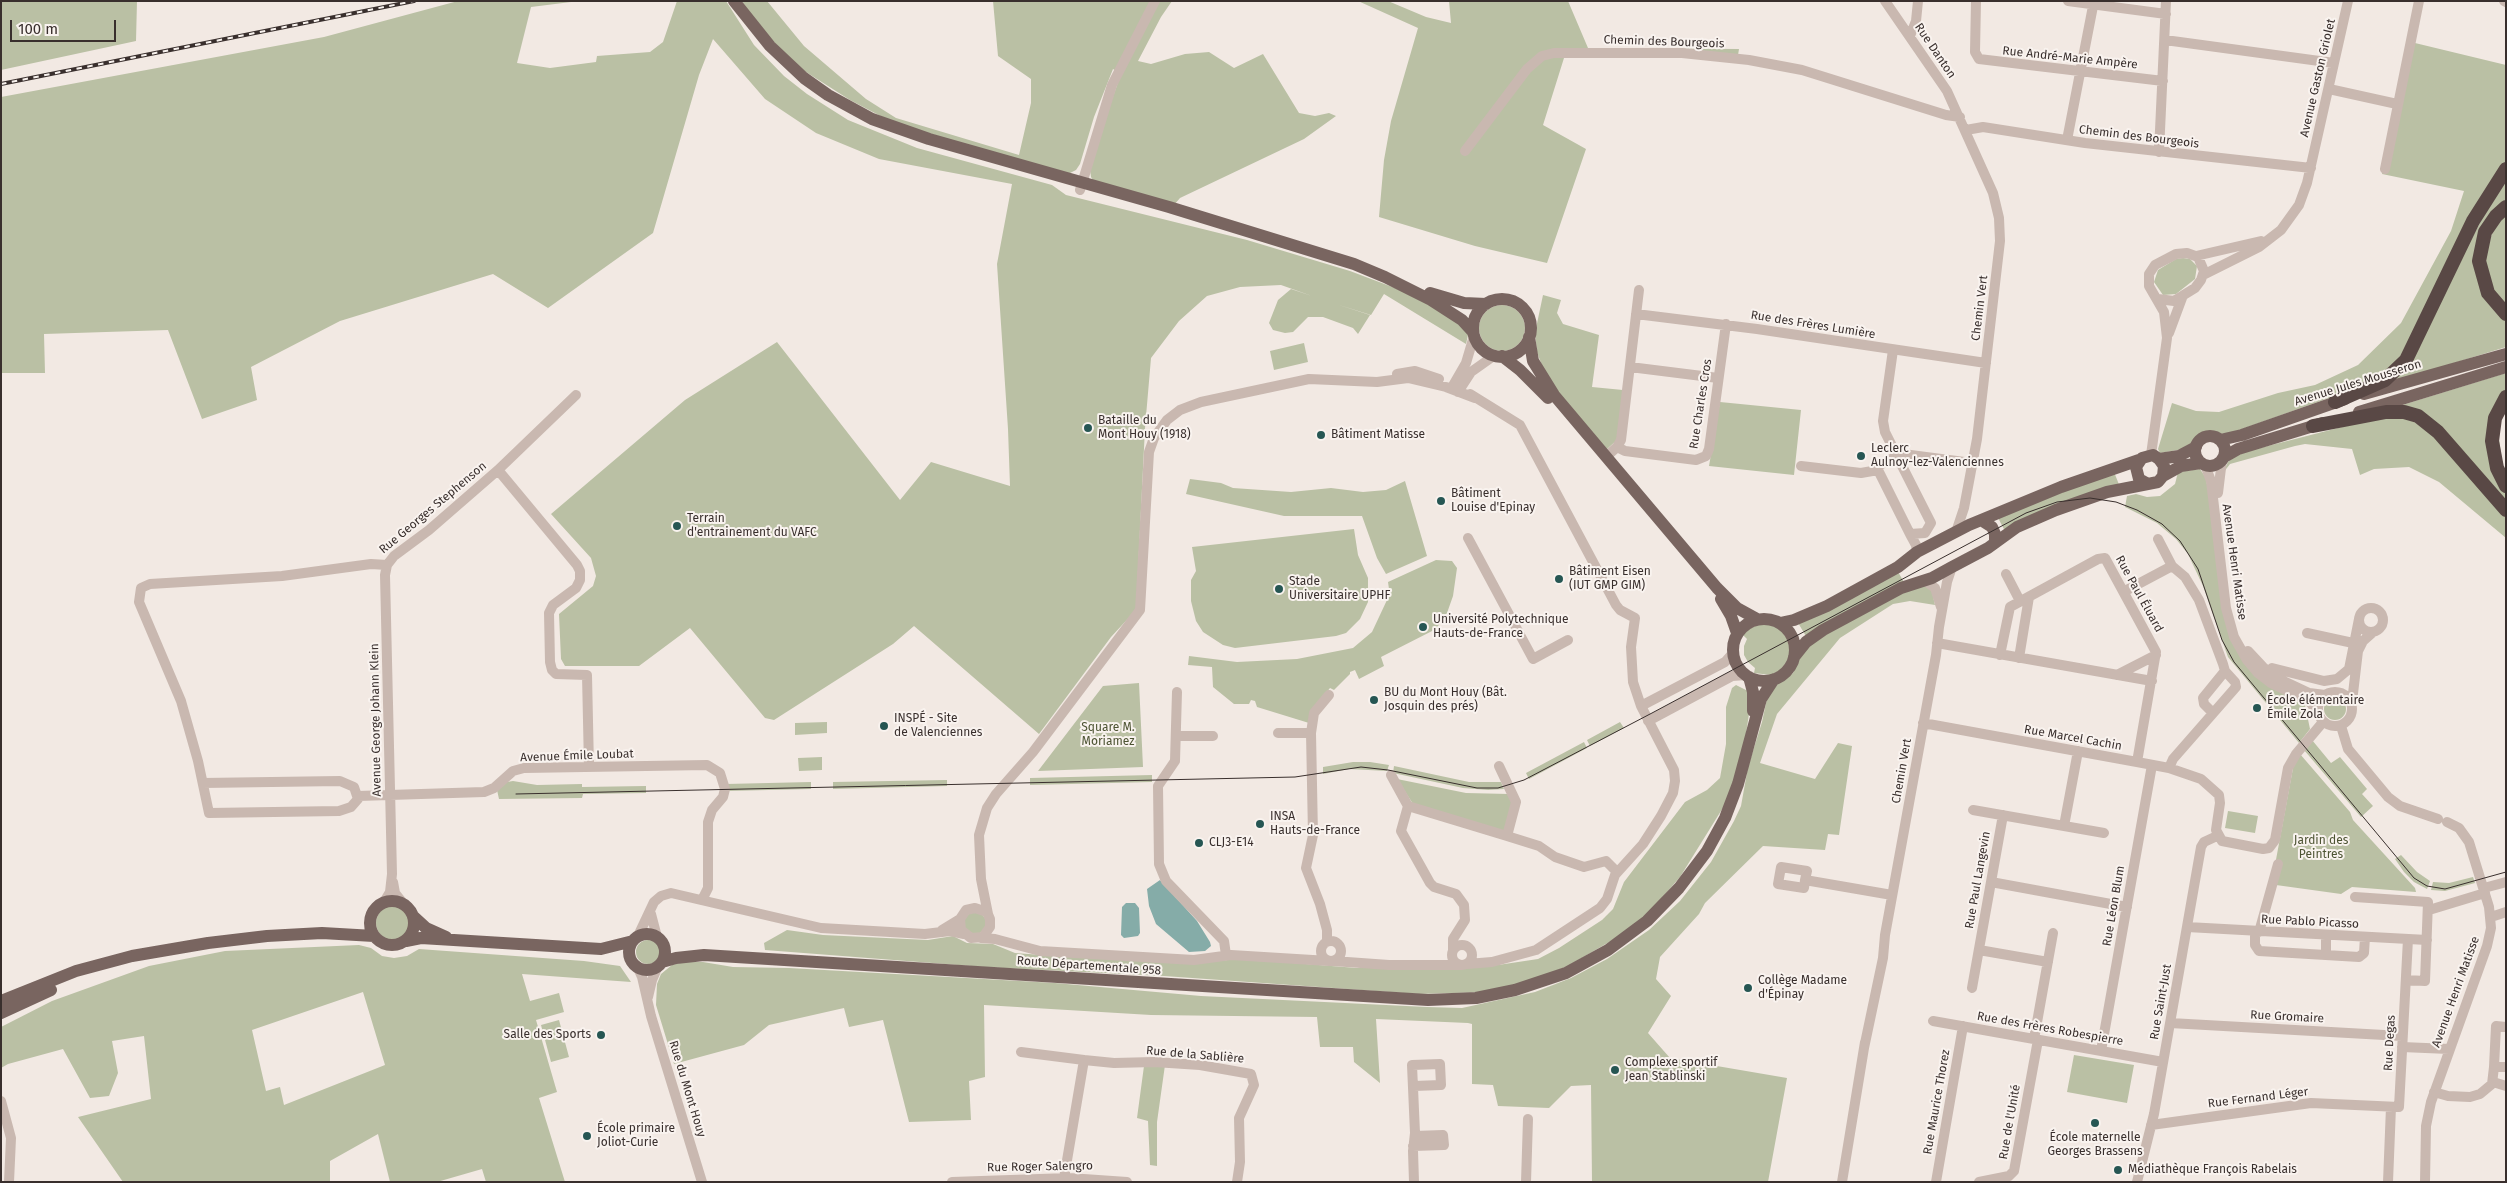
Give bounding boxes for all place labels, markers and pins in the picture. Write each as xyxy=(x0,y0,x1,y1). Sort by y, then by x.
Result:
place label: Bataille du Mont Houy (1918) xyxy=(1098,414,1191,442)
marker: Bataille du Mont Houy (1918) xyxy=(1082,422,1094,434)
place label: Bâtiment Matisse xyxy=(1331,428,1425,442)
marker: Bâtiment Matisse xyxy=(1315,429,1327,441)
place label: Leclerc Aulnoy-lez-Valenciennes xyxy=(1871,442,2004,470)
marker: Leclerc Aulnoy-lez-Valenciennes xyxy=(1855,450,1867,462)
place label: Bâtiment Louise d'Epinay xyxy=(1451,487,1535,515)
marker: Bâtiment Louise d'Epinay xyxy=(1435,495,1447,507)
place label: Terrain d'entrainement du VAFC xyxy=(687,512,817,540)
marker: Terrain d'entrainement du VAFC xyxy=(671,520,683,532)
place label: Bâtiment Eisen (IUT GMP GIM) xyxy=(1569,565,1651,593)
marker: Bâtiment Eisen (IUT GMP GIM) xyxy=(1553,573,1565,585)
place label: Stade Universitaire UPHF xyxy=(1289,575,1390,603)
marker: Stade Universitaire UPHF xyxy=(1273,583,1285,595)
place label: Université Polytechnique Hauts-de-France xyxy=(1433,613,1569,641)
marker: Université Polytechnique Hauts-de-France xyxy=(1417,621,1429,633)
place label: BU du Mont Houy (Bât. Josquin des prés) xyxy=(1384,686,1507,714)
marker: BU du Mont Houy (Bât. Josquin des prés) xyxy=(1368,694,1380,706)
place label: École élémentaire Émile Zola xyxy=(2267,694,2364,722)
marker: École élémentaire Émile Zola xyxy=(2251,702,2263,714)
place label: INSPÉ - Site de Valenciennes xyxy=(894,712,982,740)
marker: INSPÉ - Site de Valenciennes xyxy=(878,720,890,732)
place label: INSA Hauts-de-France xyxy=(1270,810,1360,838)
marker: INSA Hauts-de-France xyxy=(1254,818,1266,830)
place label: CLJ3-E14 xyxy=(1209,836,1254,850)
marker: CLJ3-E14 xyxy=(1193,837,1205,849)
place label: Collège Madame d'Épinay xyxy=(1758,974,1847,1002)
marker: Collège Madame d'Épinay xyxy=(1742,982,1754,994)
place label: Salle des Sports xyxy=(504,1028,591,1042)
marker: Salle des Sports xyxy=(595,1029,607,1041)
place label: Complexe sportif Jean Stablinski xyxy=(1625,1056,1717,1084)
marker: Complexe sportif Jean Stablinski xyxy=(1609,1064,1621,1076)
marker: École maternelle Georges Brassens xyxy=(2089,1117,2101,1129)
place label: École primaire Joliot-Curie xyxy=(597,1122,675,1150)
marker: École primaire Joliot-Curie xyxy=(581,1130,593,1142)
place label: École maternelle Georges Brassens xyxy=(2047,1131,2143,1159)
place label: Médiathèque François Rabelais xyxy=(2128,1163,2297,1177)
marker: Médiathèque François Rabelais xyxy=(2112,1164,2124,1176)

